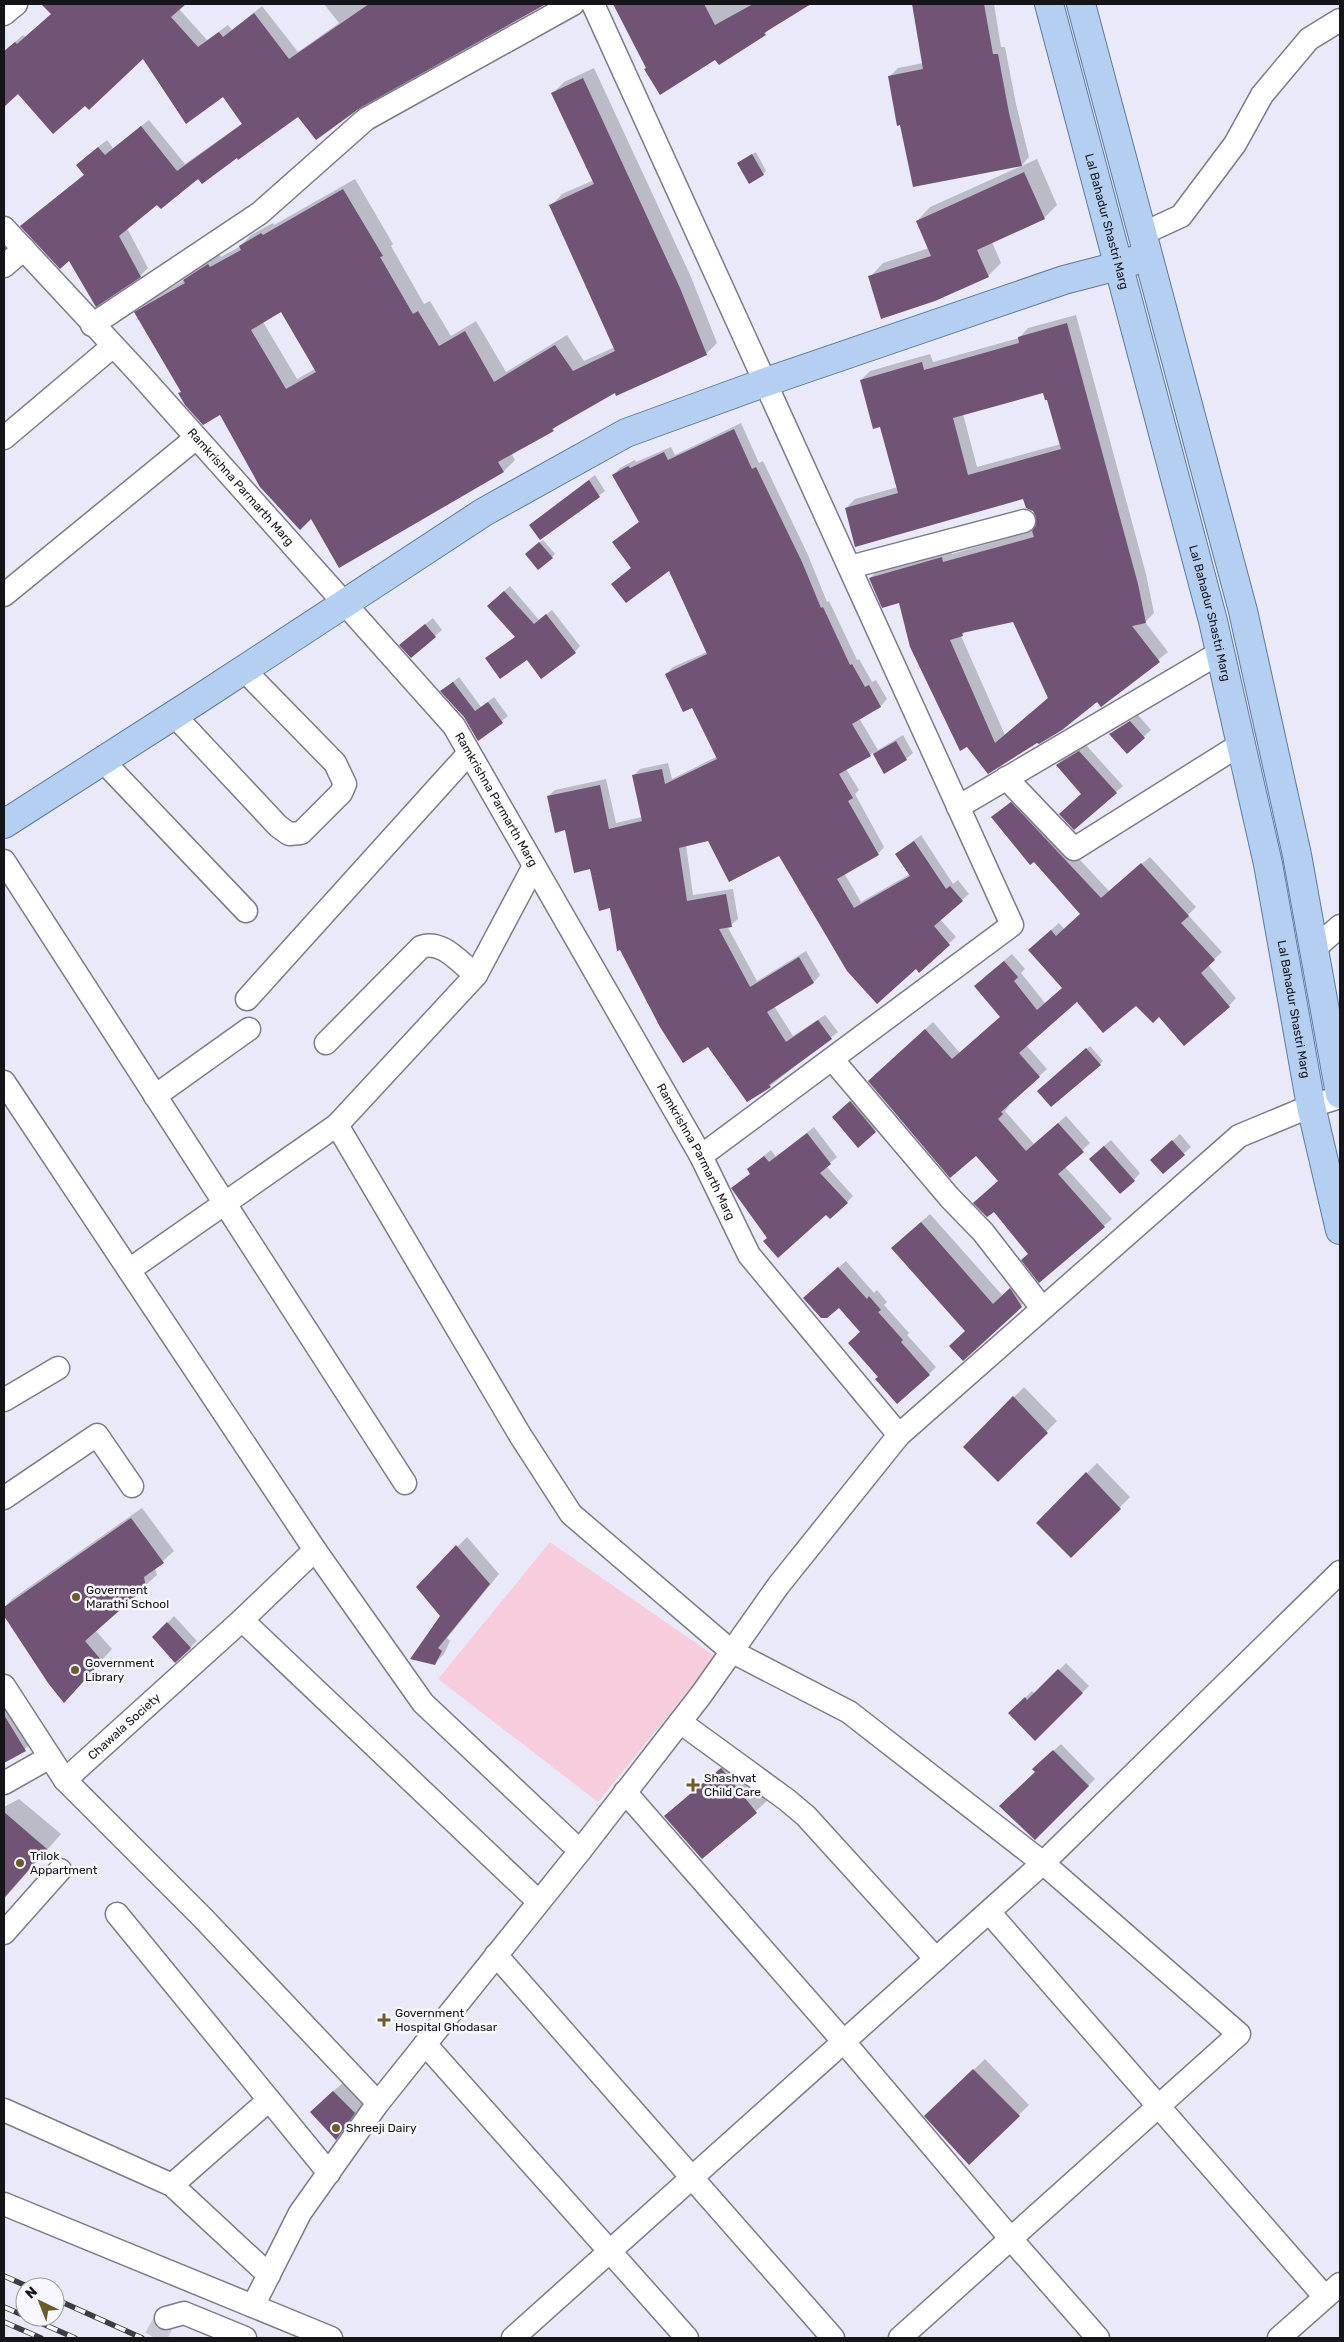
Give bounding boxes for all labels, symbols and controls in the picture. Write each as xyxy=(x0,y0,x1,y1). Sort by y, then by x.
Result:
street label: Lal Bahadur Shastri Marg xyxy=(1082,152,1132,291)
street label: Ramkrishna Parmarth Marg xyxy=(185,426,297,549)
street label: Lal Bahadur Shastri Marg xyxy=(1186,543,1233,683)
street label: Ramkrishna Parmarth Marg xyxy=(452,730,540,869)
street label: Lal Bahadur Shastri Marg xyxy=(1275,939,1313,1079)
street label: Ramkrishna Parmarth Marg xyxy=(654,1081,738,1222)
place label: Goverment Marathi School xyxy=(86,1583,169,1611)
marker: Goverment Marathi School xyxy=(70,1591,82,1603)
place label: Government Library xyxy=(85,1656,154,1684)
marker: Government Library xyxy=(69,1664,81,1676)
street label: Chawala Society xyxy=(85,1690,163,1763)
place label: Shashvat Child Care xyxy=(704,1771,761,1799)
marker: Shashvat Child Care xyxy=(686,1778,700,1792)
place label: Trilok Appartment xyxy=(30,1849,98,1877)
marker: Trilok Appartment xyxy=(14,1857,26,1869)
place label: Government Hospital Ghodasar xyxy=(395,2006,498,2034)
marker: Government Hospital Ghodasar xyxy=(377,2013,391,2027)
place label: Shreeji Dairy xyxy=(346,2121,417,2135)
marker: Shreeji Dairy xyxy=(330,2122,342,2134)
north arrow xyxy=(15,2277,65,2327)
text: N xyxy=(22,2283,41,2303)

